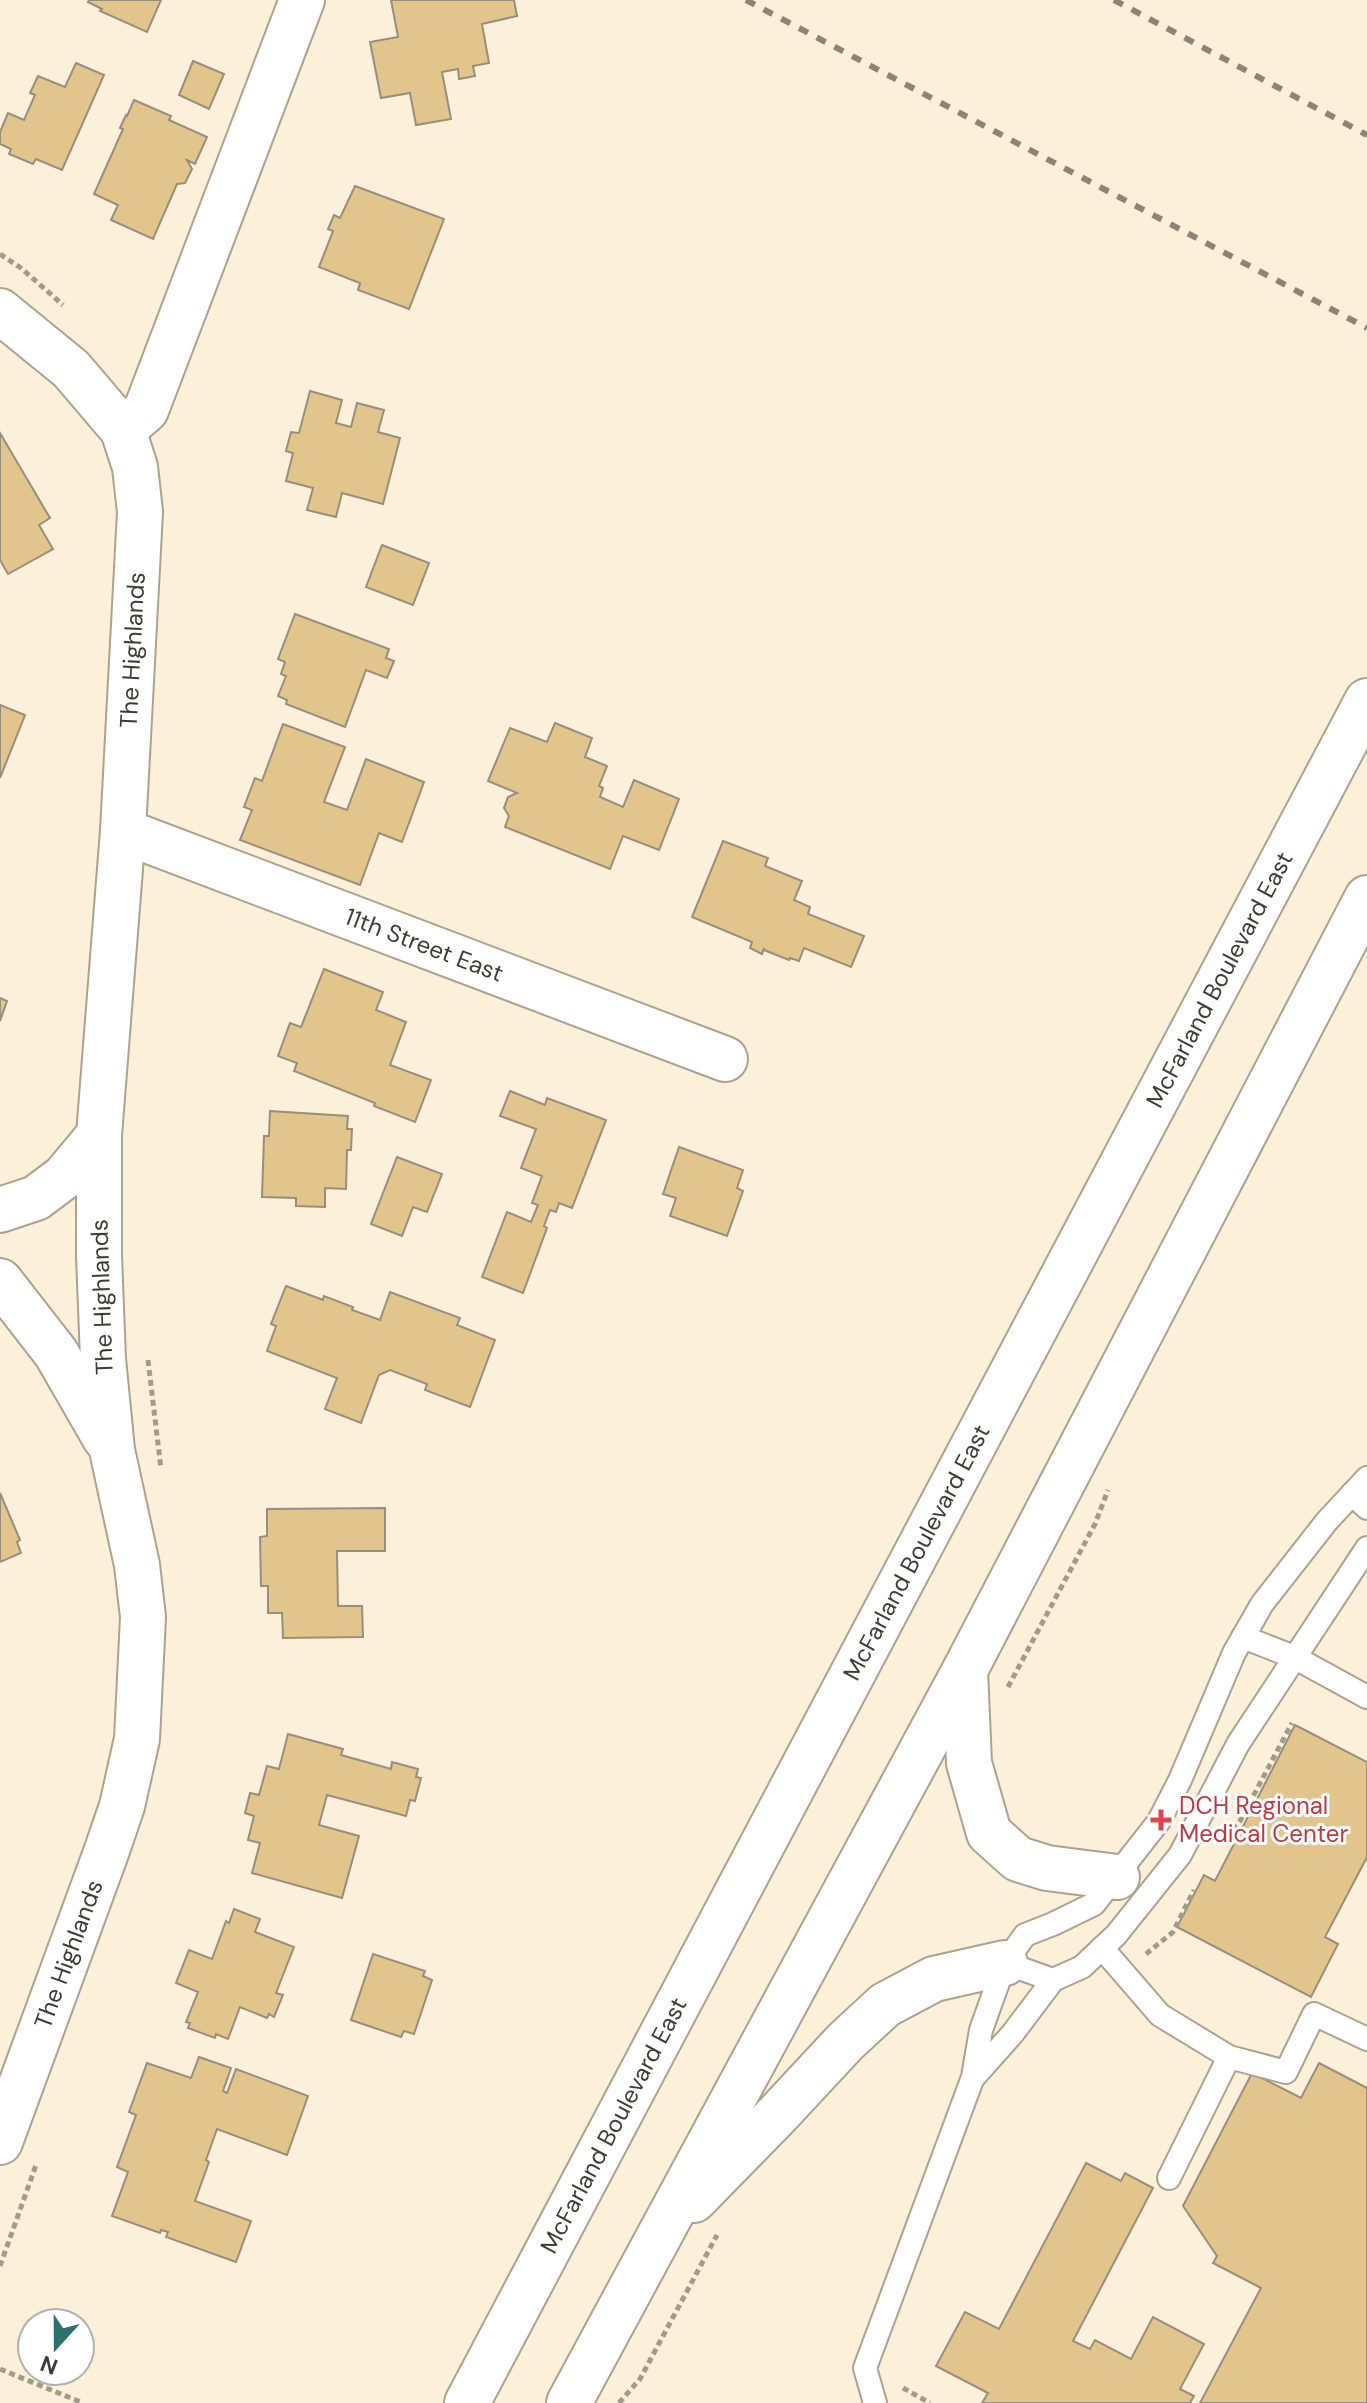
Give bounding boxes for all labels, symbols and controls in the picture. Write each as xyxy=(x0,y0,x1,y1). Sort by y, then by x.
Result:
street label: The Highlands xyxy=(113,571,152,729)
street label: McFarland Boulevard East xyxy=(1139,846,1300,1113)
street label: 11th Street East xyxy=(341,901,508,989)
street label: The Highlands xyxy=(83,1219,120,1375)
street label: McFarland Boulevard East xyxy=(836,1419,997,1686)
place label: DCH Regional Medical Center xyxy=(1179,1790,1348,1849)
marker: DCH Regional Medical Center xyxy=(1150,1809,1172,1831)
street label: The Highlands xyxy=(27,1875,110,2033)
street label: McFarland Boulevard East xyxy=(533,1992,694,2258)
north arrow xyxy=(16,2307,96,2387)
text: N xyxy=(36,2349,62,2382)

